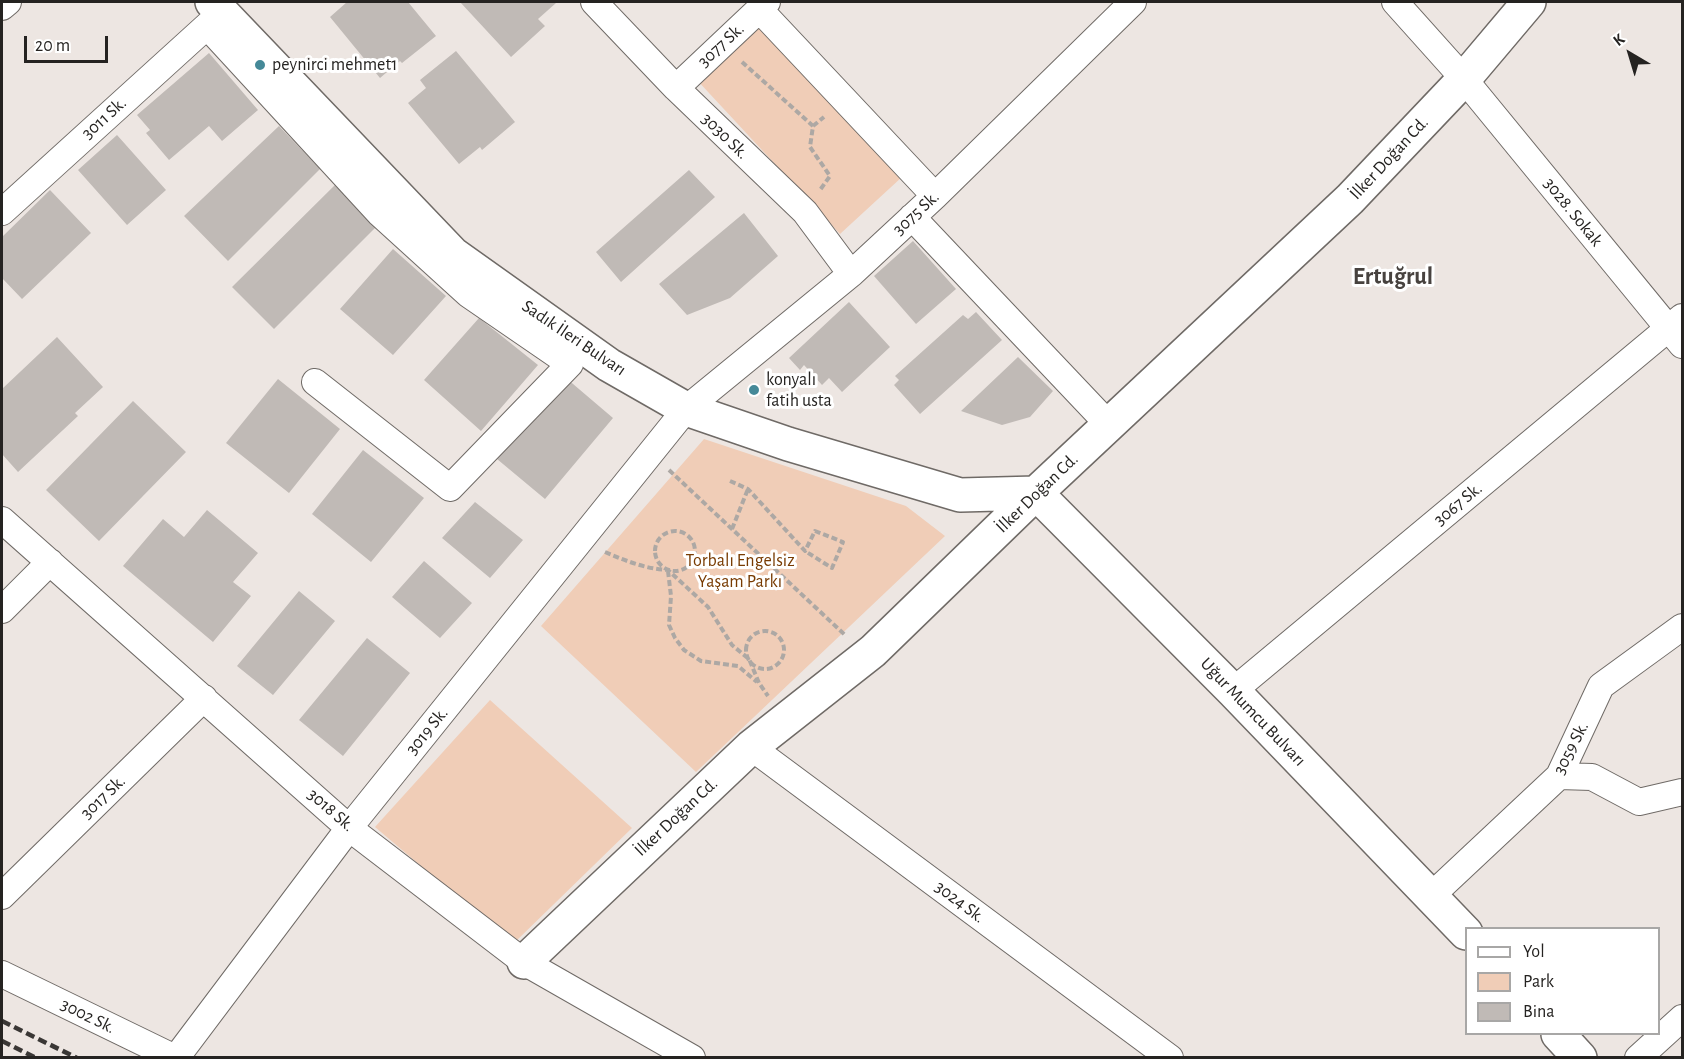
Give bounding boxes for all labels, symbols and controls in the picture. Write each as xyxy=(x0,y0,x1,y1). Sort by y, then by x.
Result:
street label: 3077 Sk. xyxy=(693,18,749,72)
scale bar xyxy=(27,24,111,62)
north arrow xyxy=(1600,24,1660,84)
text: K xyxy=(1610,31,1628,49)
text: 20 m xyxy=(35,37,70,55)
place label: peynirci mehmet1 xyxy=(272,54,397,76)
marker: peynirci mehmet1 xyxy=(253,58,267,72)
street label: 3011 Sk. xyxy=(77,92,131,144)
street label: 3030 Sk. xyxy=(697,108,753,164)
street label: İlker Doğan Cd. xyxy=(1345,112,1433,204)
street label: 3028. Sokak xyxy=(1539,173,1607,251)
street label: 3075 Sk. xyxy=(888,186,944,240)
district label: Ertuğrul xyxy=(1353,263,1433,291)
street label: Sadık İleri Bulvarı xyxy=(518,295,630,381)
place label: konyalı fatih usta xyxy=(766,369,832,412)
marker: konyalı fatih usta xyxy=(747,383,761,397)
street label: İlker Doğan Cd. xyxy=(991,448,1083,538)
street label: 3067 Sk. xyxy=(1429,478,1487,530)
park label: Torbalı Engelsiz Yaşam Parkı xyxy=(685,550,795,592)
street label: Uğur Mumcu Bulvarı xyxy=(1196,653,1310,771)
street label: 3019 Sk. xyxy=(401,703,453,759)
street label: 3059 Sk. xyxy=(1549,718,1593,778)
street label: 3017 Sk. xyxy=(76,770,130,824)
street label: İlker Doğan Cd. xyxy=(630,773,722,861)
street label: 3018 Sk. xyxy=(303,784,359,836)
street label: 3024 Sk. xyxy=(931,876,989,928)
legend xyxy=(1465,927,1660,1035)
text: Yol xyxy=(1523,943,1545,961)
text: Park xyxy=(1523,973,1554,991)
street label: 3002 Sk. xyxy=(57,994,119,1038)
text: Bina xyxy=(1523,1003,1555,1021)

